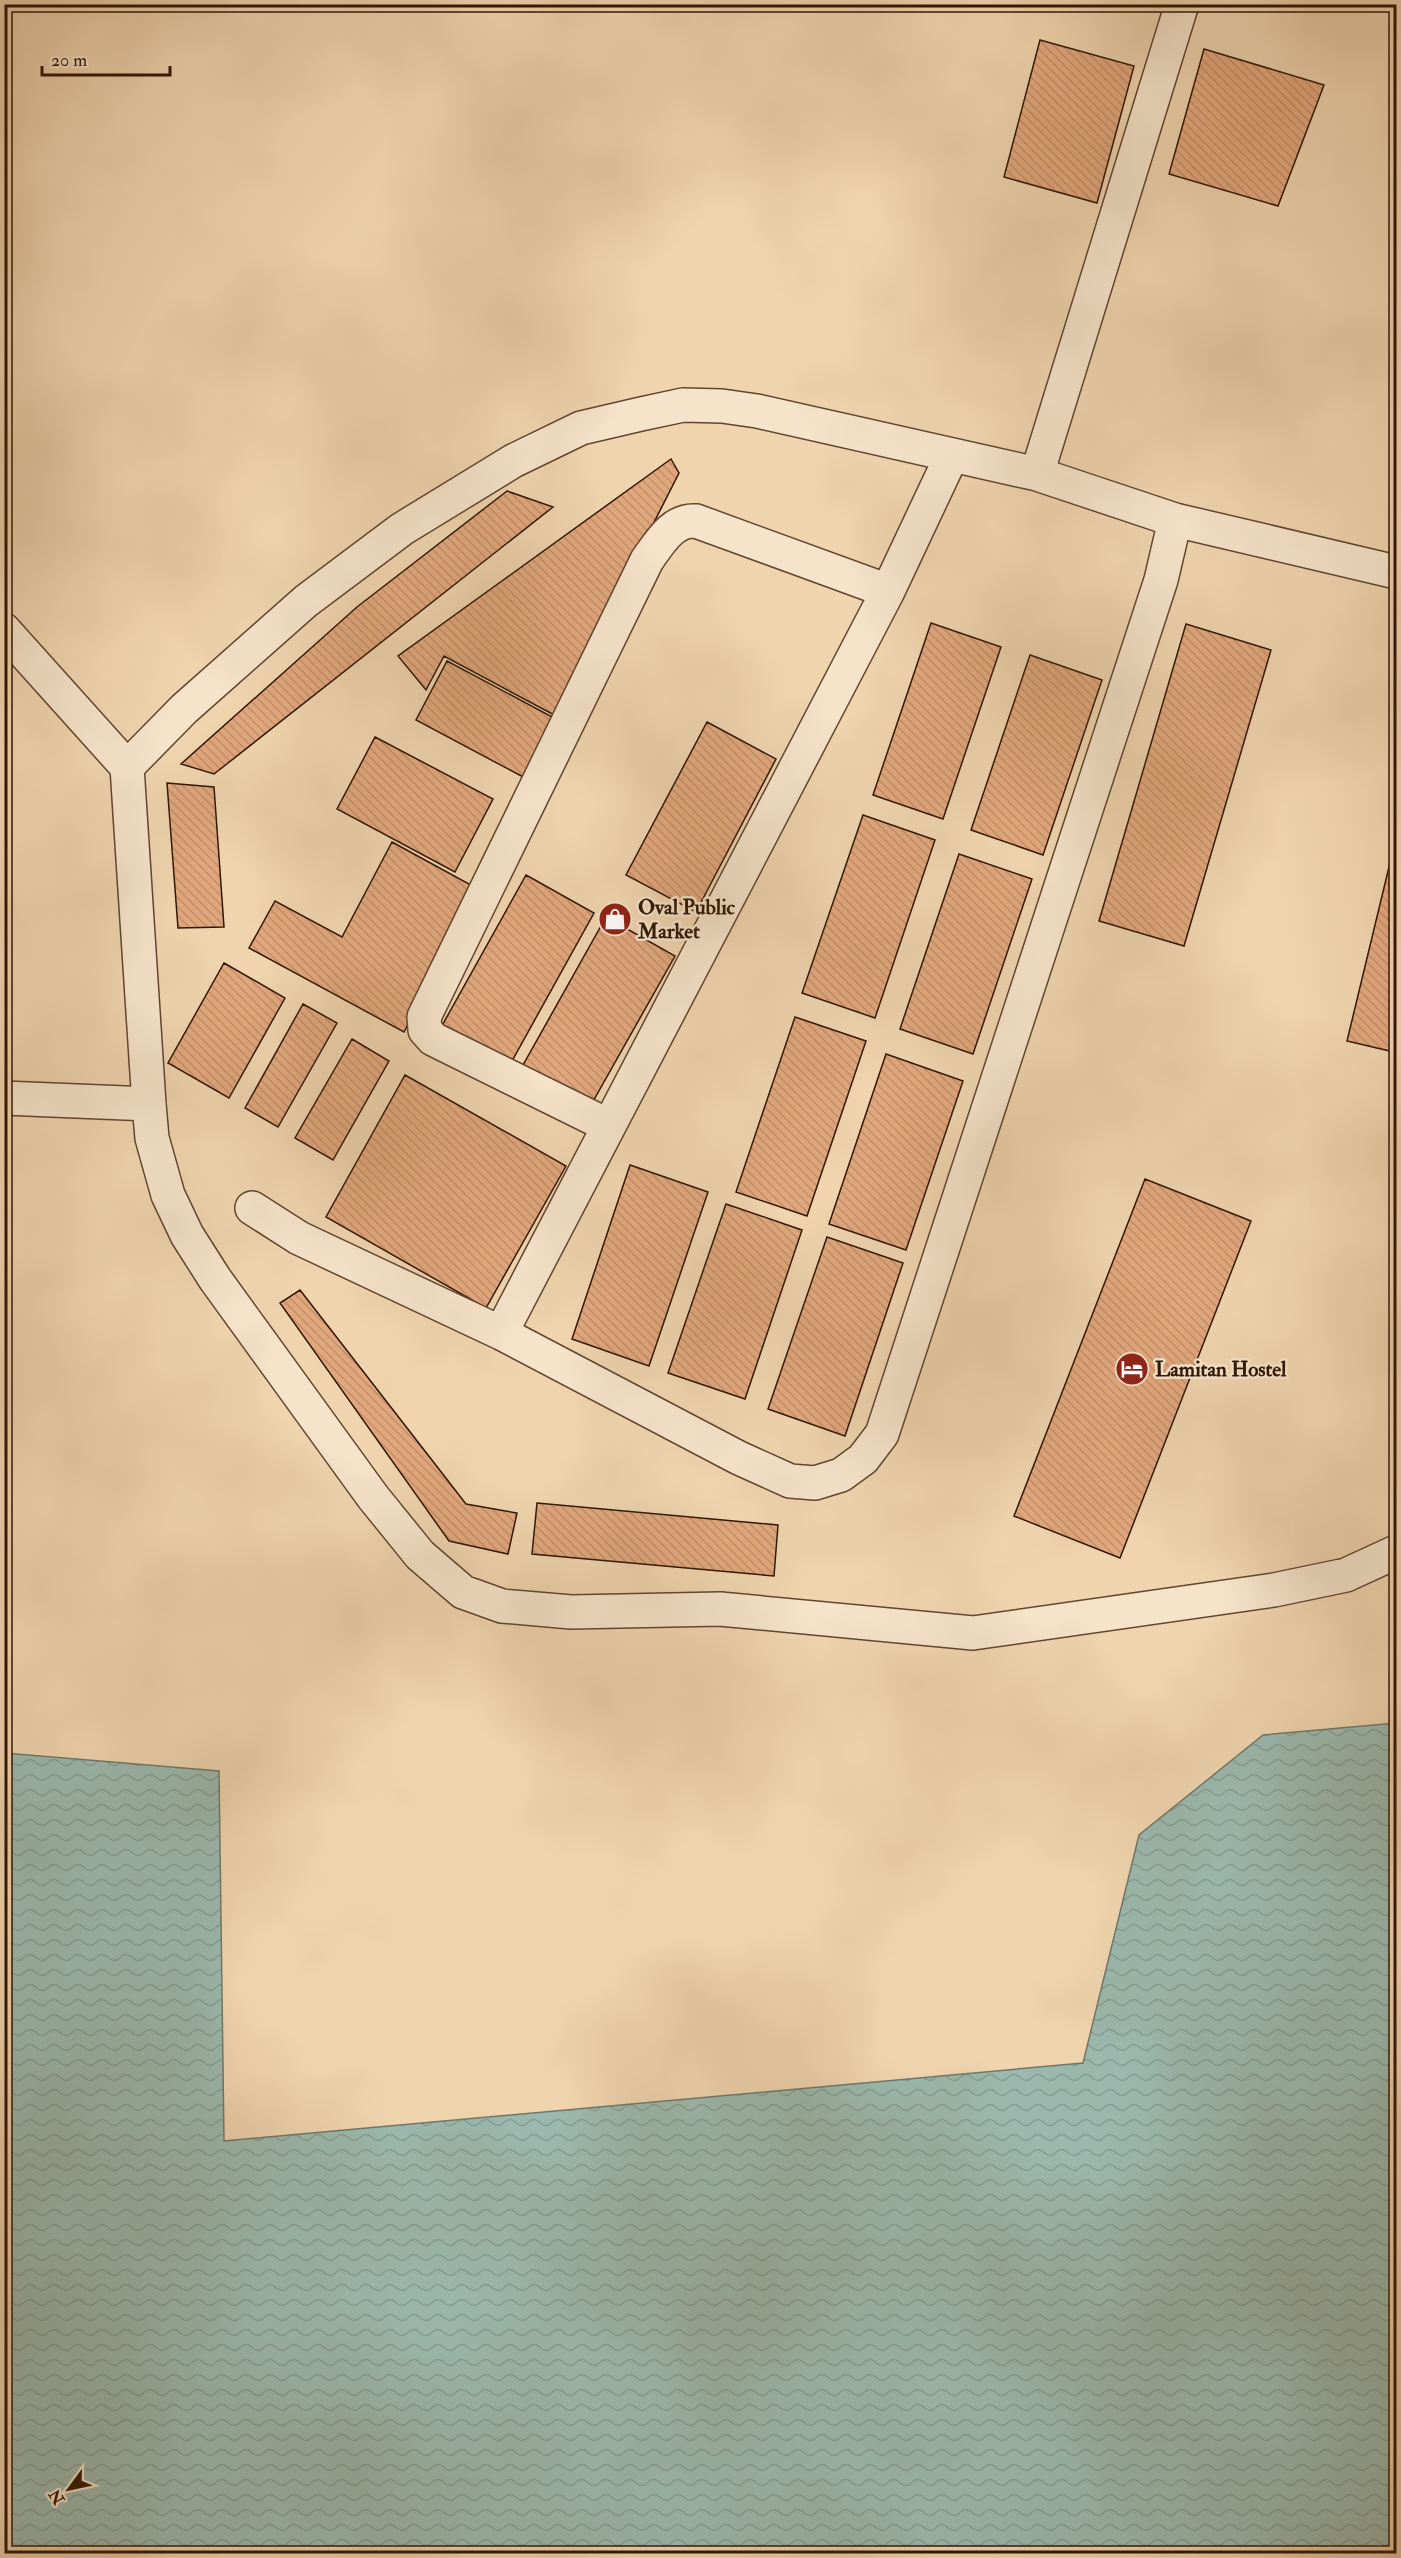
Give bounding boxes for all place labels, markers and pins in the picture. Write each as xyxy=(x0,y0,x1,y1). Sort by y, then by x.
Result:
place label: Oval Public Market xyxy=(637,894,736,945)
shop icon: Oval Public Market xyxy=(597,901,633,937)
hotel icon: Lamitan Hostel xyxy=(1114,1351,1150,1387)
place label: Lamitan Hostel xyxy=(1155,1356,1287,1383)

